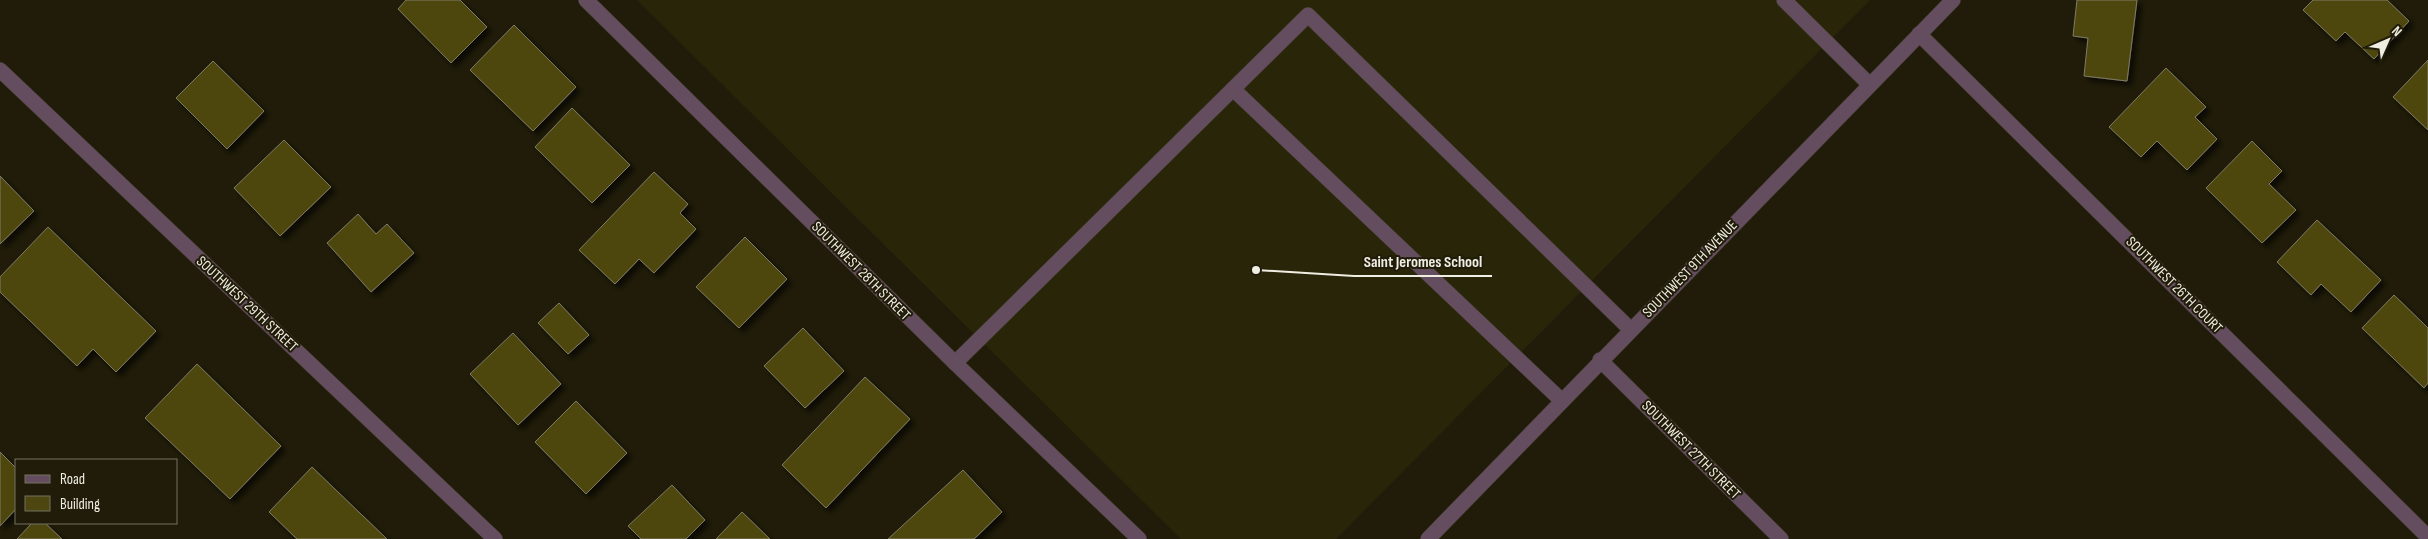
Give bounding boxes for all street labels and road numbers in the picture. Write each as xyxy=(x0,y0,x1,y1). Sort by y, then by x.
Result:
street label: SOUTHWEST 9TH AVENUE xyxy=(1639,216,1741,322)
street label: SOUTHWEST 28TH STREET xyxy=(808,218,914,324)
street label: SOUTHWEST 26TH COURT xyxy=(2122,233,2226,337)
street label: SOUTHWEST 29TH STREET xyxy=(192,252,302,356)
street label: SOUTHWEST 27TH STREET xyxy=(1638,397,1744,503)

